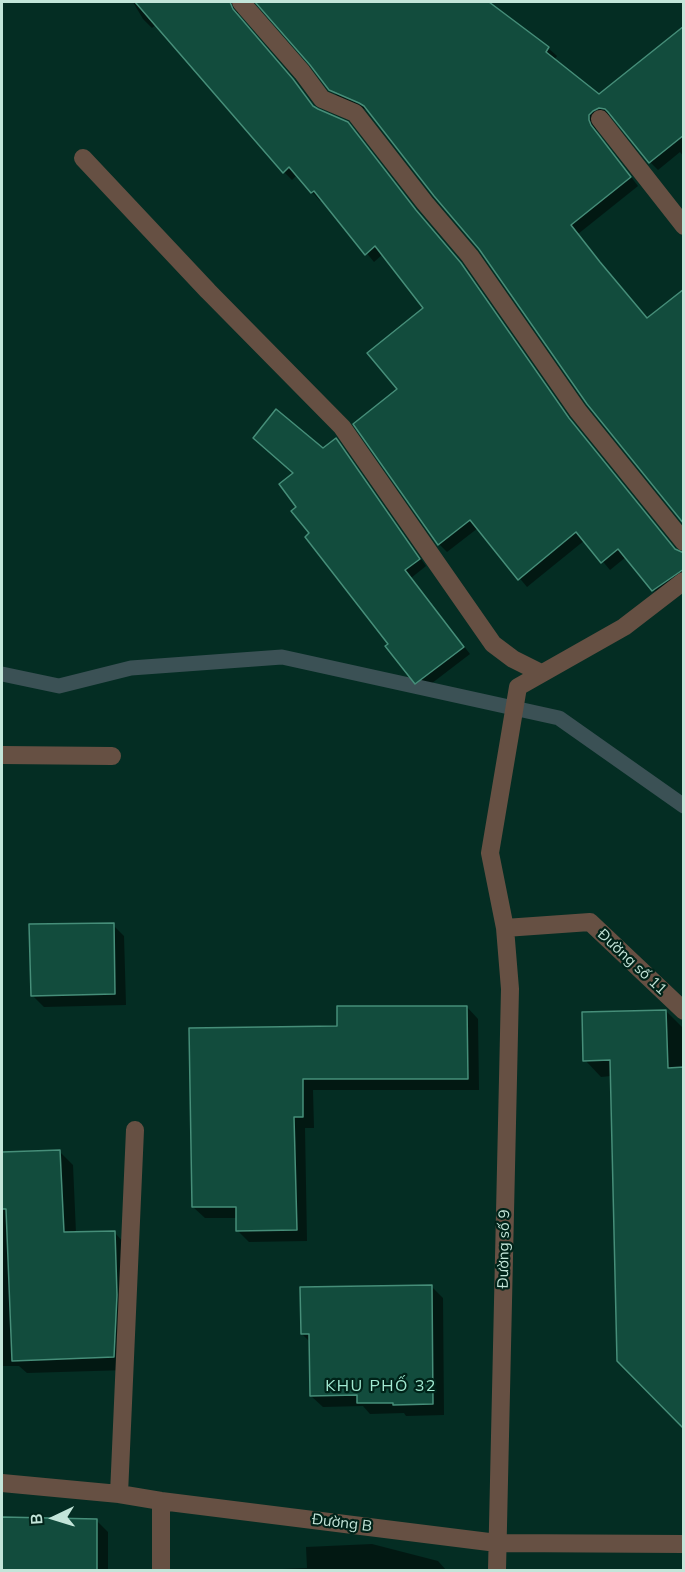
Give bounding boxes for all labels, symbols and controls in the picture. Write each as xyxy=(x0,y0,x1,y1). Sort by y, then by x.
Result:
street label: Đường số 11 xyxy=(594,925,670,999)
street label: Đường số 9 xyxy=(494,1209,514,1289)
district label: KHU PHỐ 32 xyxy=(325,1376,437,1396)
north arrow xyxy=(24,1488,84,1548)
street label: Đường B xyxy=(311,1510,373,1536)
text: B xyxy=(26,1513,46,1525)

